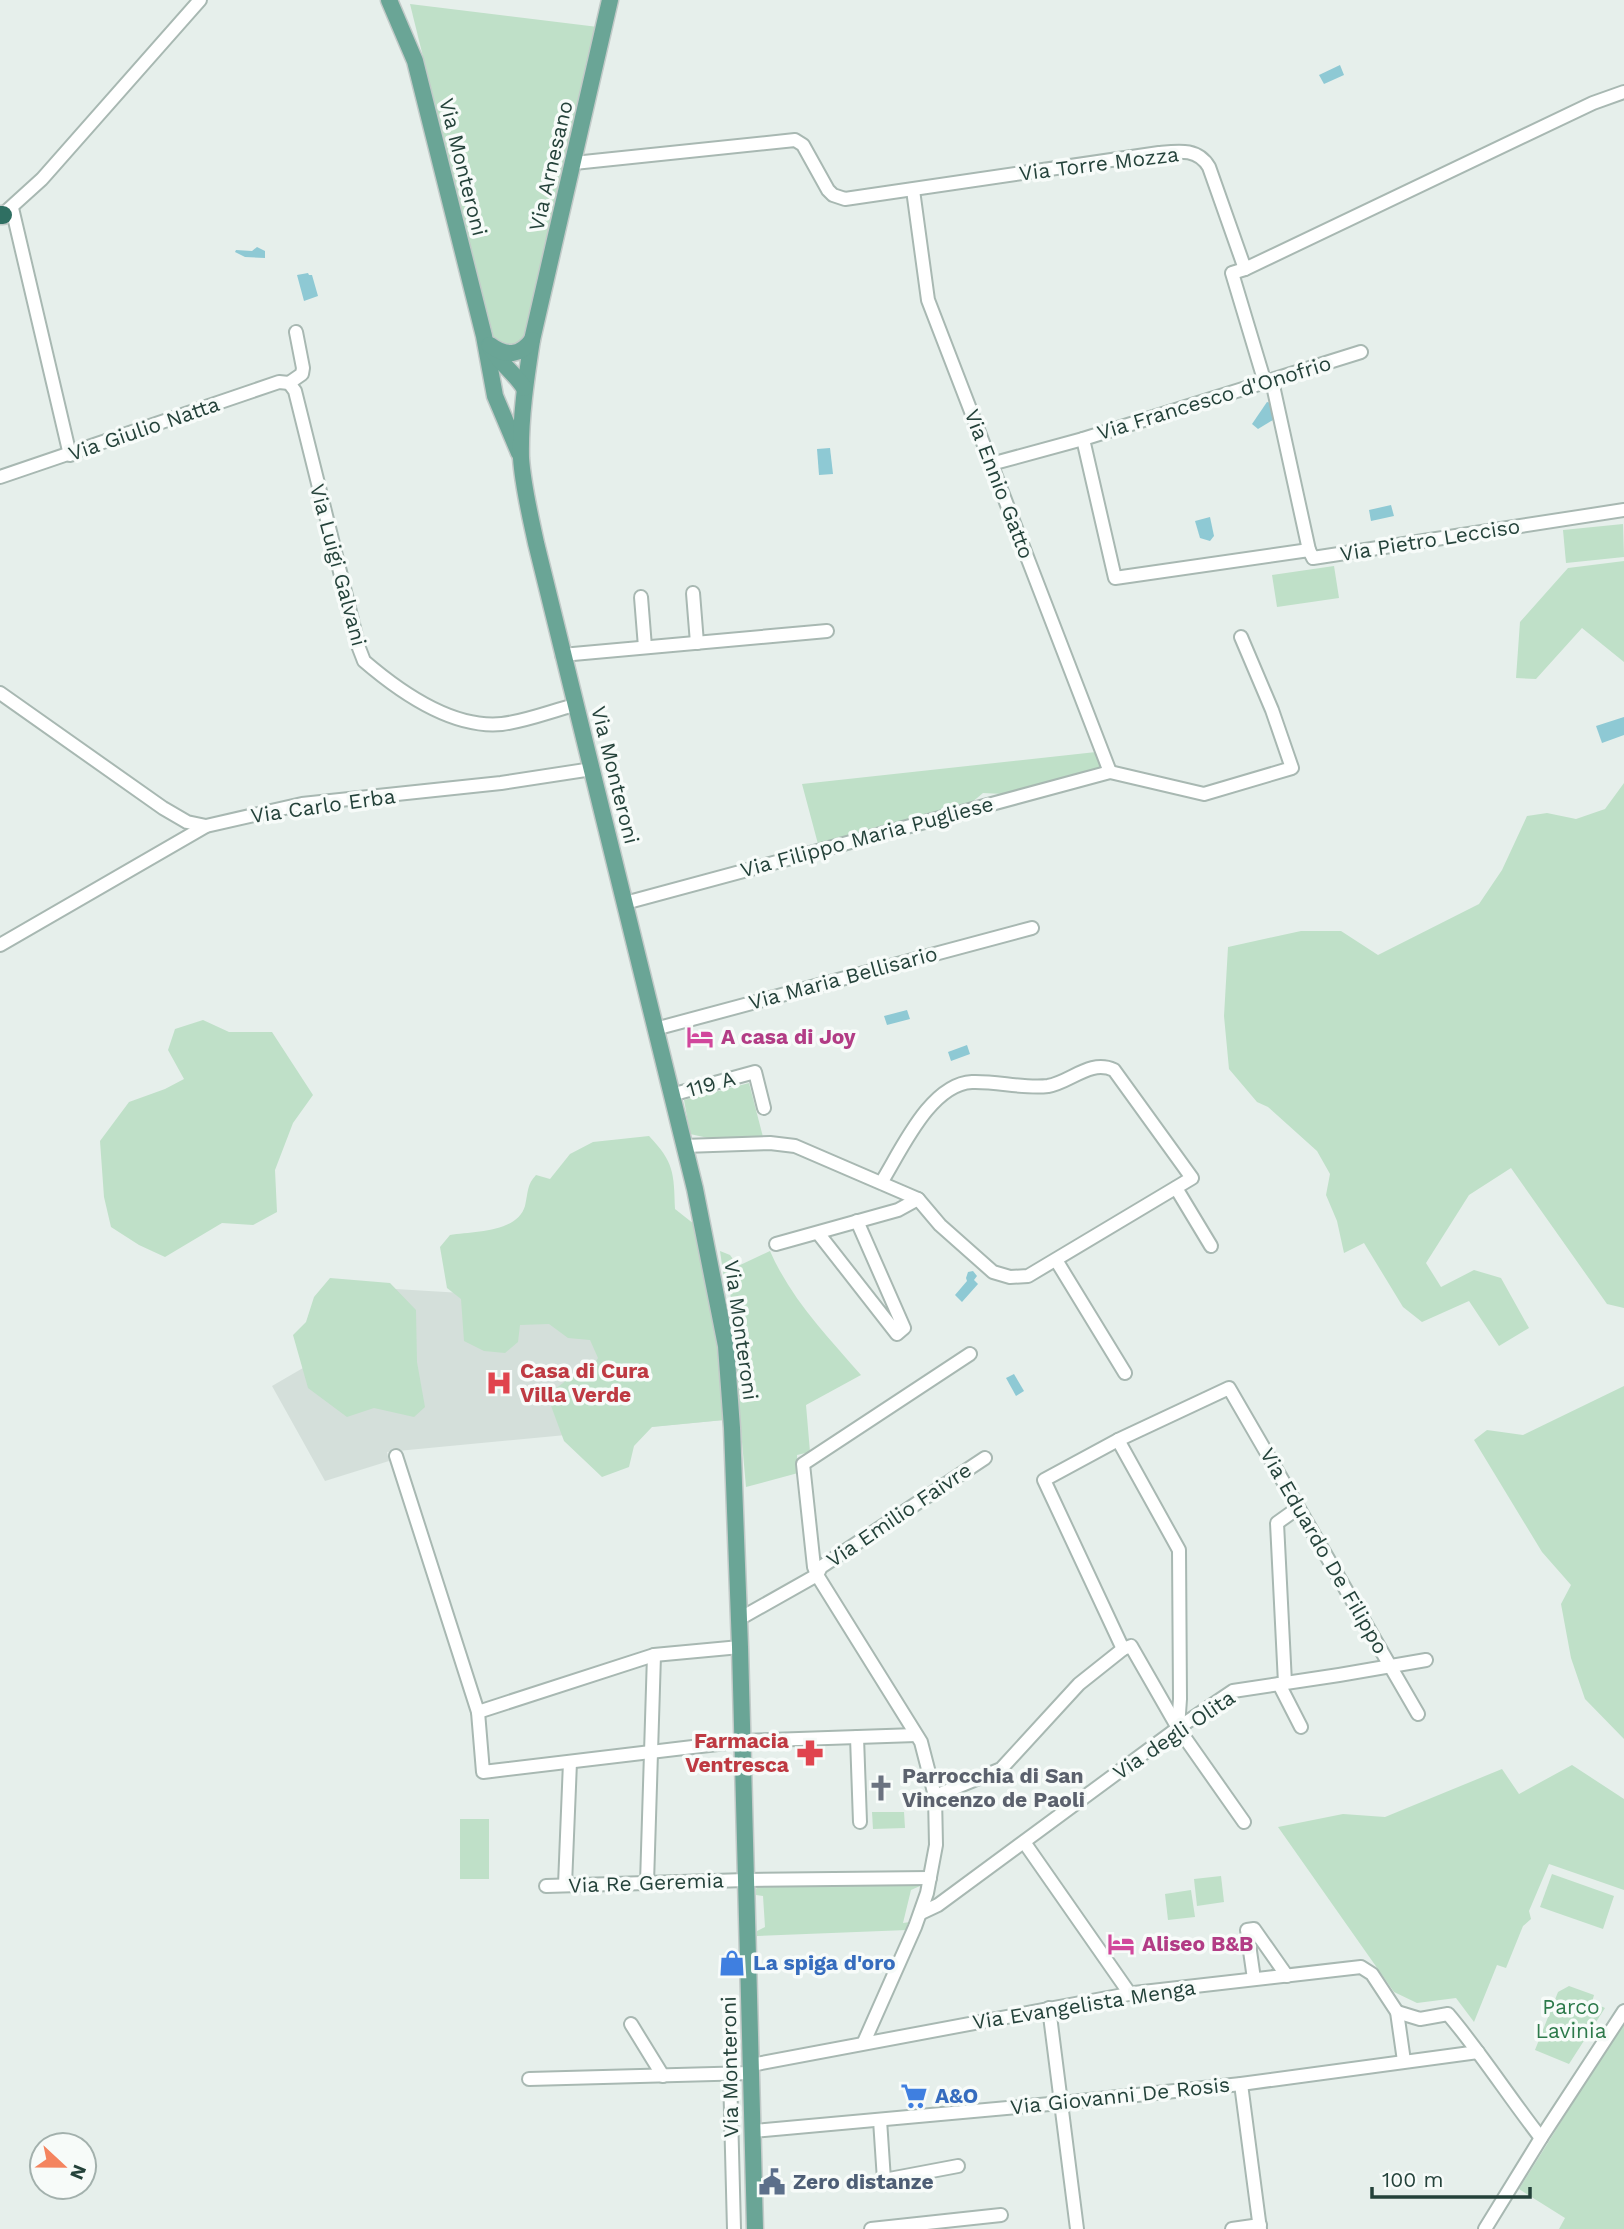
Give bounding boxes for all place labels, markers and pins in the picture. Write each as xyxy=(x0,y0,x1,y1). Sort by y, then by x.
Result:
hotel icon: A casa di Joy xyxy=(685,1022,715,1052)
place label: A casa di Joy xyxy=(721,1024,856,1049)
place label: Casa di Cura Villa Verde xyxy=(520,1358,650,1407)
hospital icon: Casa di Cura Villa Verde xyxy=(484,1368,514,1398)
place label: Farmacia Ventresca xyxy=(685,1728,790,1777)
pharmacy icon: Farmacia Ventresca xyxy=(795,1738,825,1768)
place label: Parrocchia di San Vincenzo de Paoli xyxy=(902,1763,1085,1812)
church icon: Parrocchia di San Vincenzo de Paoli xyxy=(866,1773,896,1803)
hotel icon: Aliseo B&B xyxy=(1106,1929,1136,1959)
place label: Aliseo B&B xyxy=(1142,1931,1253,1956)
shop icon: La spiga d'oro xyxy=(717,1948,747,1978)
place label: La spiga d'oro xyxy=(753,1950,896,1975)
supermarket icon: A&O xyxy=(899,2081,929,2111)
place label: A&O xyxy=(935,2083,978,2108)
public building icon: Zero distanze xyxy=(757,2167,787,2197)
place label: Zero distanze xyxy=(793,2169,934,2194)

